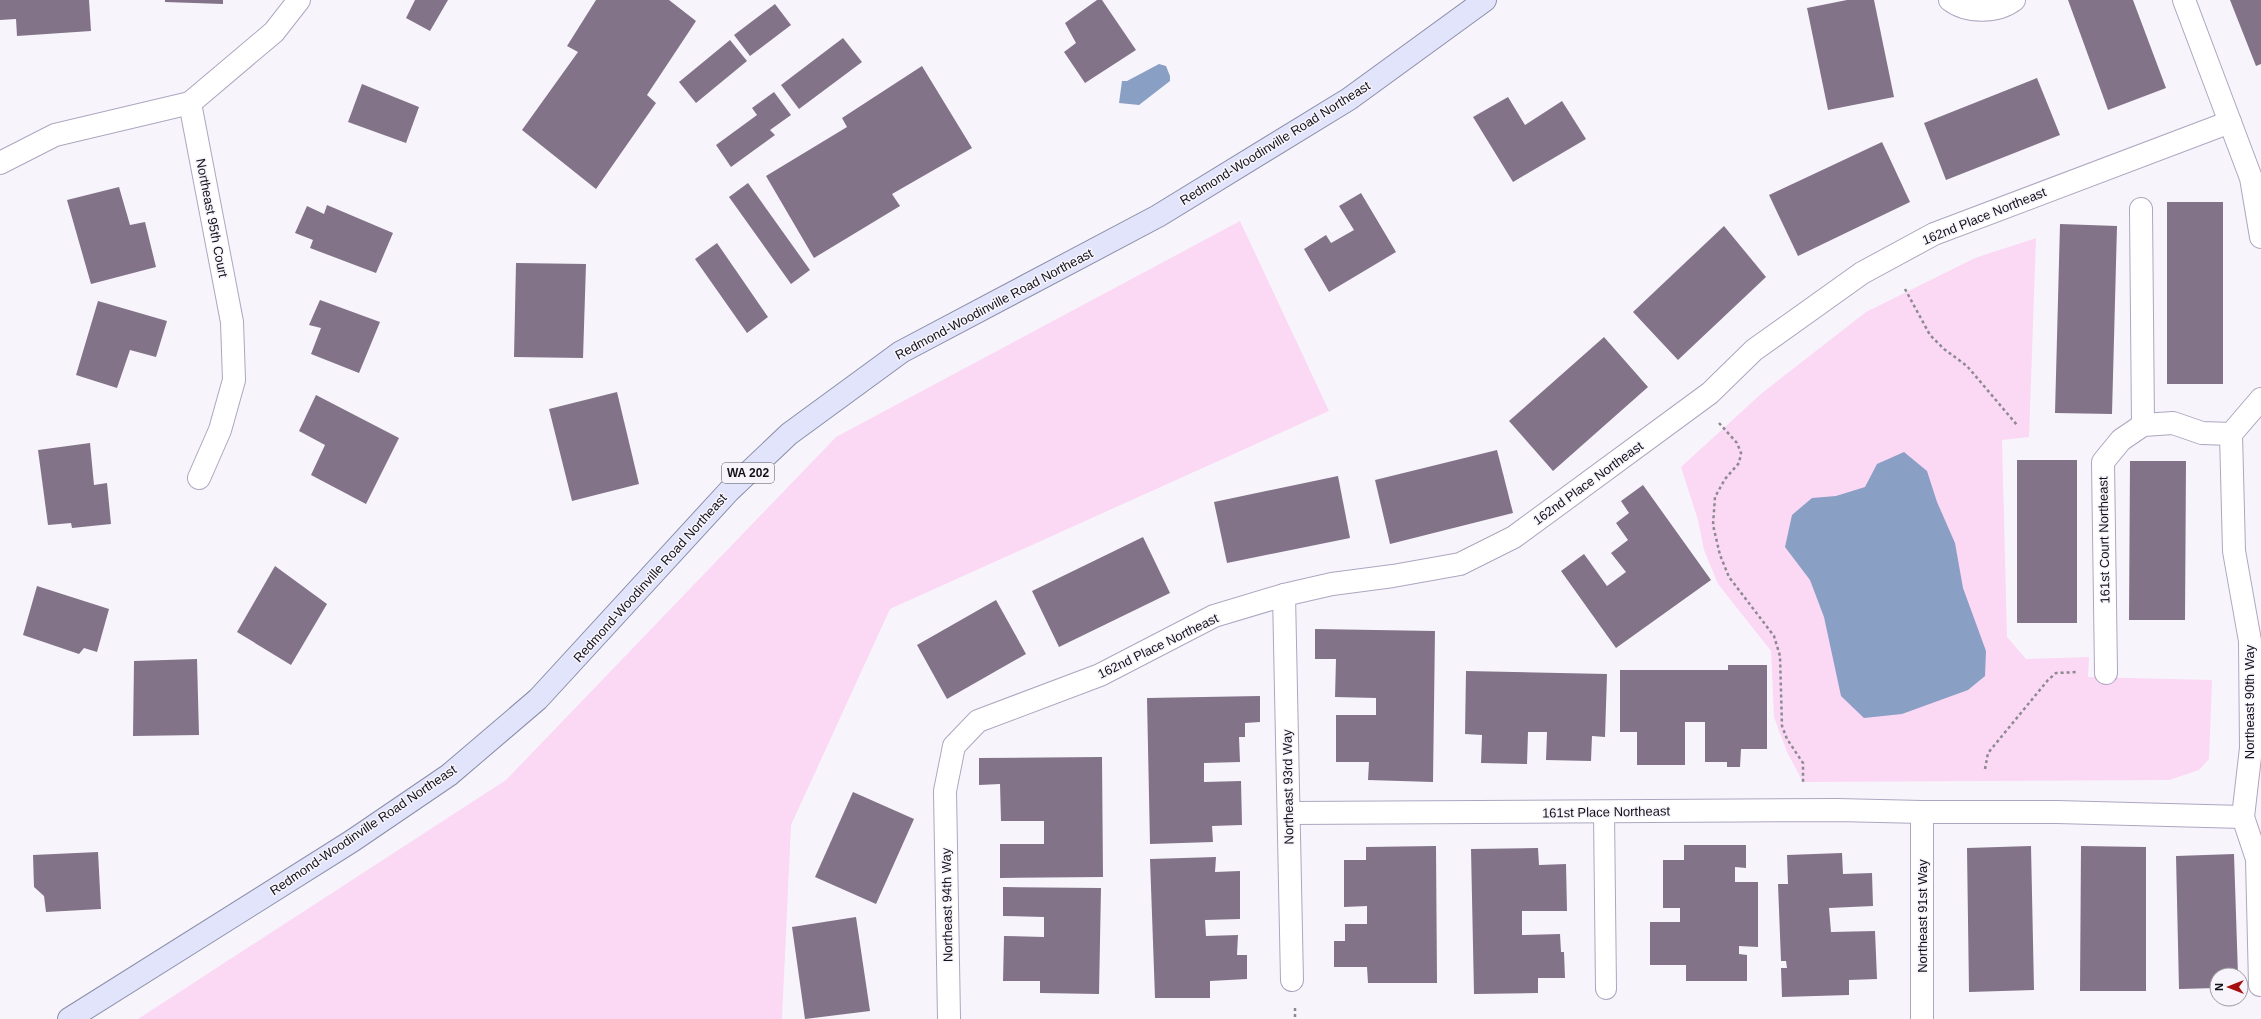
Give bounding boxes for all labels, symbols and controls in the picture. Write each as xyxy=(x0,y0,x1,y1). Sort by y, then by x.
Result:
street label: Redmond-Woodinville Road Northeast xyxy=(1177,78,1373,208)
street label: Northeast 95th Court xyxy=(193,157,231,279)
street label: 162nd Place Northeast xyxy=(1920,184,2048,248)
street label: Redmond-Woodinville Road Northeast xyxy=(893,245,1096,363)
street label: 162nd Place Northeast xyxy=(1530,438,1646,528)
road number: WA 202 xyxy=(722,463,774,483)
street label: 161st Court Northeast xyxy=(2095,476,2113,604)
street label: Redmond-Woodinville Road Northeast xyxy=(570,490,730,665)
street label: 162nd Place Northeast xyxy=(1095,610,1221,682)
street label: Northeast 90th Way xyxy=(2242,644,2257,759)
street label: Northeast 93rd Way xyxy=(1279,729,1297,845)
street label: Redmond-Woodinville Road Northeast xyxy=(267,762,459,898)
street label: 161st Place Northeast xyxy=(1542,803,1670,821)
street label: Northeast 94th Way xyxy=(938,847,955,962)
street label: Northeast 91st Way xyxy=(1915,859,1930,973)
north arrow xyxy=(2209,967,2249,1007)
text: N xyxy=(2213,983,2225,991)

